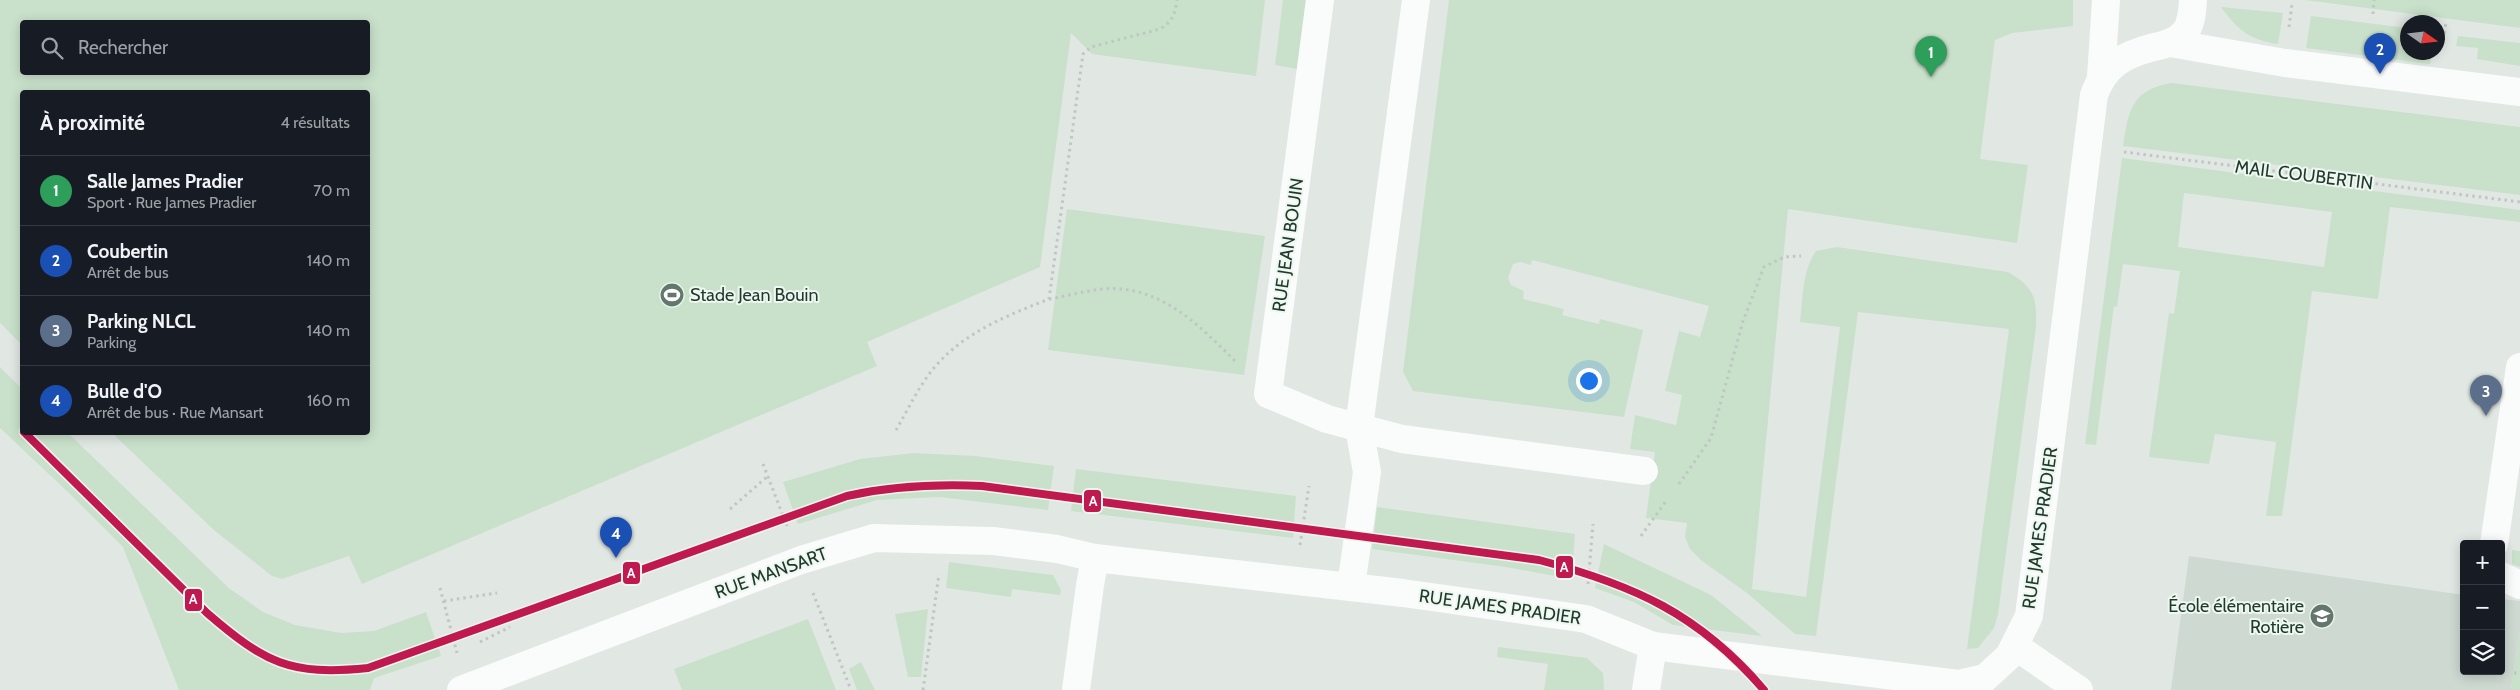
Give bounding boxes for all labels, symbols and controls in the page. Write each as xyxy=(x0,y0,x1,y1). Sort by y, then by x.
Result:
north arrow xyxy=(2400,15,2445,60)
search box xyxy=(20,20,370,75)
pin: 2 xyxy=(2364,33,2396,74)
icon: search xyxy=(38,34,66,62)
text: Rechercher xyxy=(78,36,168,59)
pin: 1 xyxy=(1915,36,1947,77)
text: À proximité xyxy=(40,110,145,135)
text: 4 résultats xyxy=(280,113,350,132)
street label: MAIL COUBERTIN xyxy=(2234,156,2374,194)
text: Salle James Pradier xyxy=(87,170,243,193)
street label: RUE JEAN BOUIN xyxy=(1268,177,1308,313)
text: 1 xyxy=(53,181,59,200)
text: 70 m xyxy=(313,181,350,200)
text: Sport · Rue James Pradier xyxy=(87,193,256,212)
text: Coubertin xyxy=(87,240,168,263)
text: 2 xyxy=(52,251,60,270)
text: 140 m xyxy=(307,251,350,270)
text: Arrêt de bus xyxy=(87,263,169,282)
sports icon: Stade Jean Bouin xyxy=(659,282,685,308)
place label: Stade Jean Bouin xyxy=(690,284,818,306)
text: Parking NLCL xyxy=(87,310,196,333)
text: 3 xyxy=(52,321,60,340)
text: 140 m xyxy=(307,321,350,340)
text: Parking xyxy=(87,333,136,352)
your location xyxy=(1576,368,1602,394)
pin: 3 xyxy=(2470,375,2502,416)
text: Bulle d'O xyxy=(87,380,162,403)
text: 4 xyxy=(51,391,61,410)
text: 160 m xyxy=(307,391,350,410)
text: Arrêt de bus · Rue Mansart xyxy=(87,403,263,422)
street label: RUE JAMES PRADIER xyxy=(2018,445,2062,610)
line badge: A xyxy=(1083,489,1102,513)
text: A xyxy=(1089,492,1098,510)
pin: 4 xyxy=(600,517,632,558)
map controls xyxy=(2460,540,2505,675)
button: + xyxy=(2460,540,2505,585)
street label: RUE MANSART xyxy=(712,542,831,604)
line badge: A xyxy=(1555,555,1574,579)
text: A xyxy=(1560,558,1569,576)
line badge: A xyxy=(622,561,641,585)
text: A xyxy=(627,564,636,582)
street label: RUE JAMES PRADIER xyxy=(1418,585,1583,629)
button: − xyxy=(2460,585,2505,630)
line badge: A xyxy=(184,588,203,612)
text: A xyxy=(189,590,198,608)
place label: École élémentaire Rotière xyxy=(2168,595,2304,638)
school or university icon: École élémentaire Rotière xyxy=(2309,603,2335,629)
button: layers xyxy=(2460,630,2505,675)

